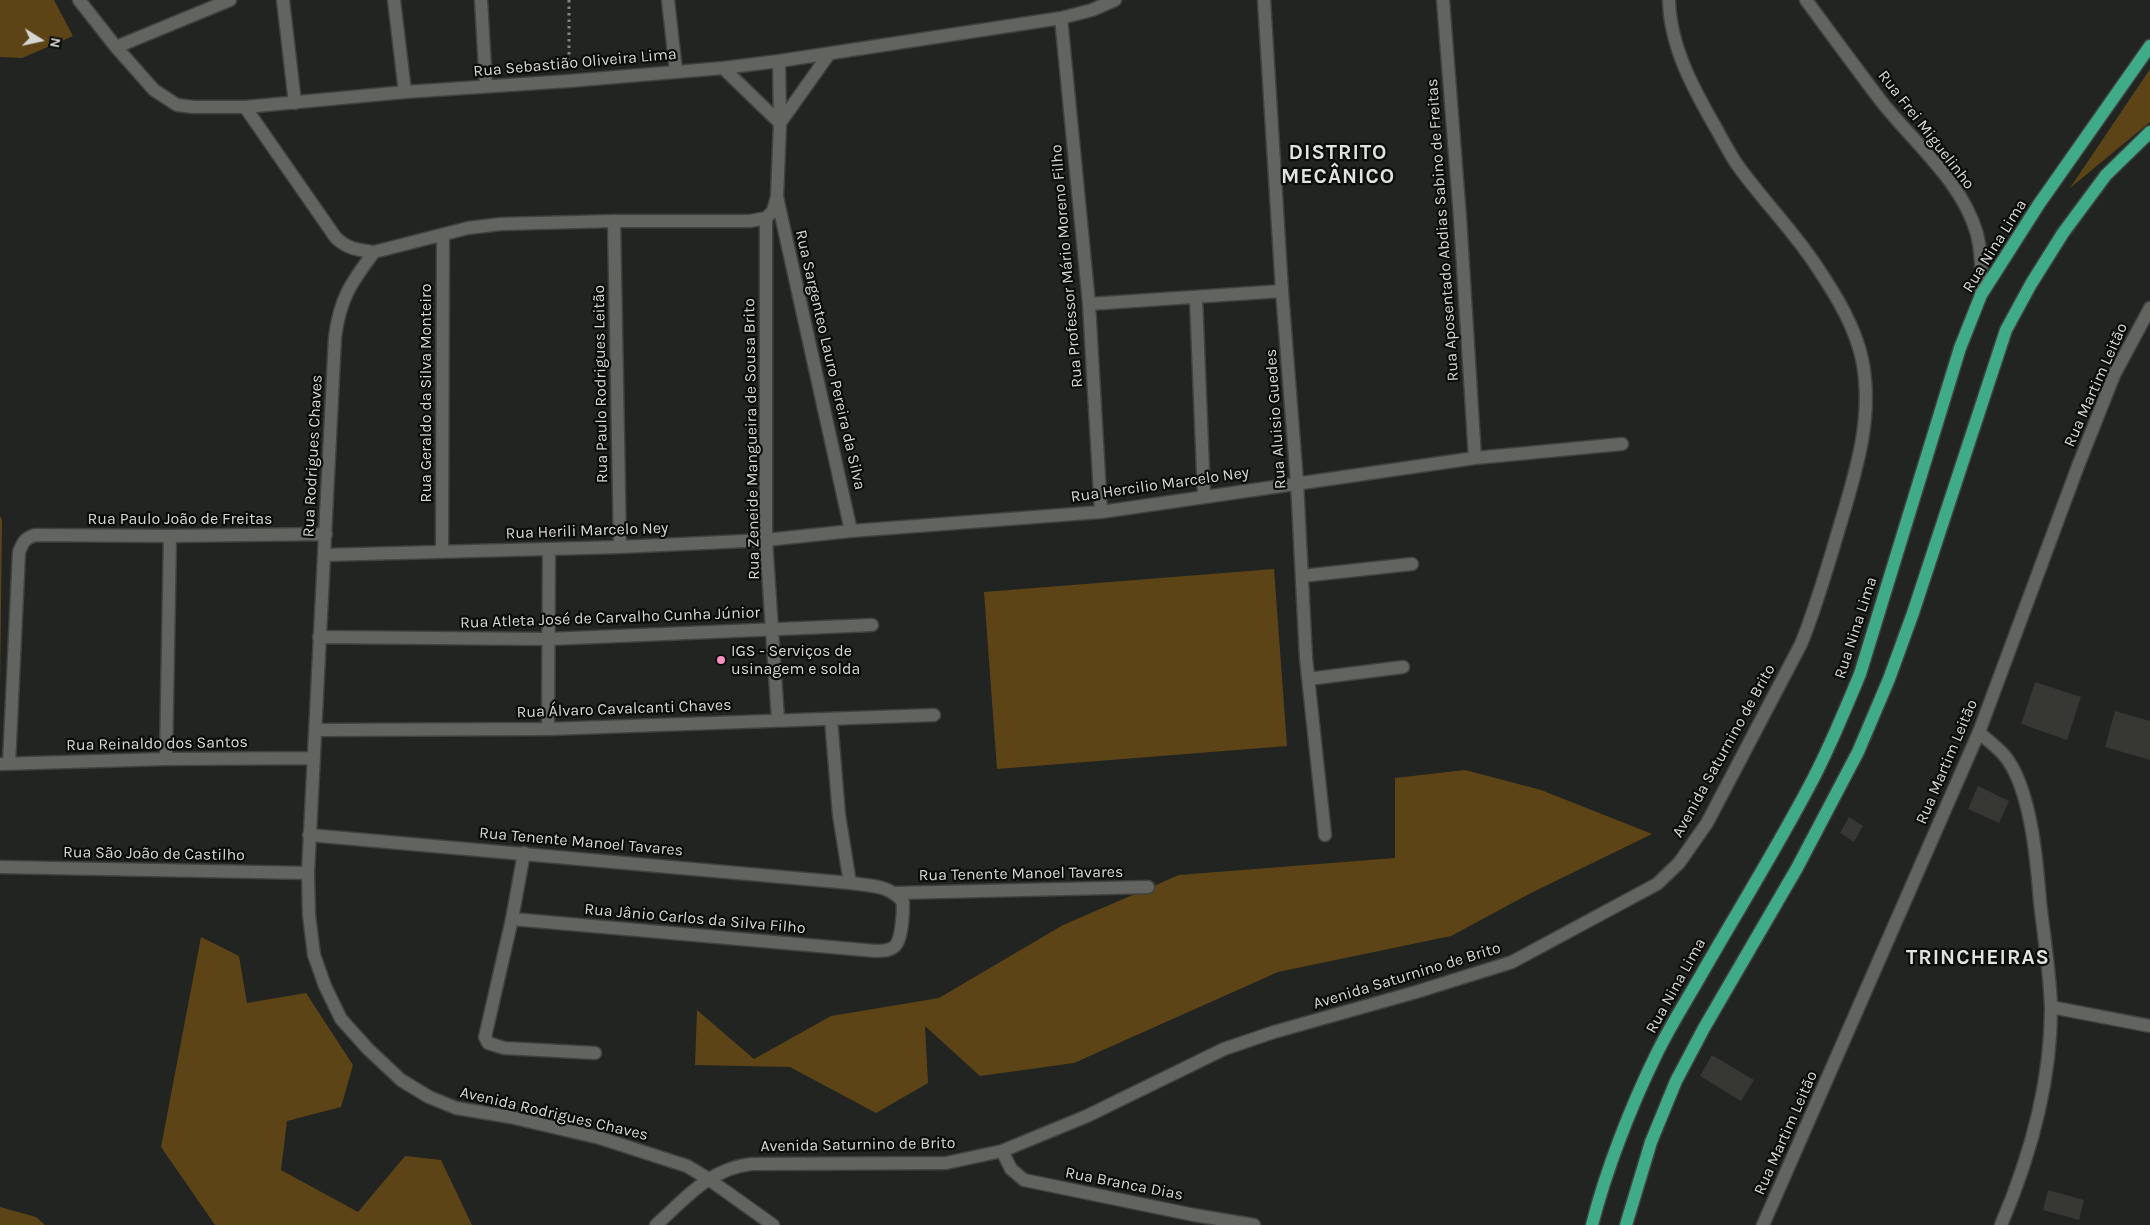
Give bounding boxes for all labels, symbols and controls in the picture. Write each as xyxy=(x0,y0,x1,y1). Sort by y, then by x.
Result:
north arrow xyxy=(15,15,65,65)
text: N xyxy=(46,36,65,49)
street label: Rua Sebastião Oliveira Lima xyxy=(473,45,677,81)
street label: Rua Frei Miguelinho xyxy=(1874,67,1978,193)
street label: Rua Aposentado Abdias Sabino de Freitas xyxy=(1423,78,1463,382)
district label: DISTRITO MECÂNICO xyxy=(1280,140,1396,190)
street label: Rua Professor Mário Moreno Filho xyxy=(1047,143,1087,389)
street label: Rua Nina Lima xyxy=(1959,196,2031,296)
street label: Rua Sargenteo Lauro Pereira da Silva xyxy=(791,228,869,492)
street label: Rua Geraldo da Silva Monteiro xyxy=(416,284,436,502)
street label: Rua Paulo Rodrigues Leitão xyxy=(590,285,612,483)
street label: Rua Zeneide Mangueira de Sousa Brito xyxy=(740,298,764,580)
street label: Rua Martim Leitão xyxy=(2060,320,2132,450)
street label: Rua Aluisio Guedes xyxy=(1262,348,1290,490)
street label: Rua Rodrigues Chaves xyxy=(299,374,327,538)
street label: Rua Hercilio Marcelo Ney xyxy=(1070,463,1250,507)
street label: Rua Paulo João de Freitas xyxy=(88,509,272,529)
street label: Rua Herili Marcelo Ney xyxy=(505,519,669,543)
street label: Rua Nina Lima xyxy=(1830,575,1882,681)
street label: Rua Atleta José de Carvalho Cunha Júnior xyxy=(460,603,760,633)
place label: IGS - Serviços de usinagem e solda xyxy=(731,641,860,679)
marker: IGS - Serviços de usinagem e solda xyxy=(715,654,727,666)
street label: Avenida Saturnino de Brito xyxy=(1668,661,1780,841)
street label: Rua Álvaro Cavalcanti Chaves xyxy=(516,696,732,722)
street label: Rua Martim Leitão xyxy=(1912,697,1982,827)
street label: Rua Reinaldo dos Santos xyxy=(66,733,248,755)
street label: Rua Tenente Manoel Tavares xyxy=(478,824,684,860)
street label: Rua São João de Castilho xyxy=(63,843,245,865)
street label: Rua Tenente Manoel Tavares xyxy=(919,863,1123,885)
street label: Rua Jânio Carlos da Silva Filho xyxy=(584,900,806,938)
street label: Rua Nina Lima xyxy=(1642,935,1710,1037)
street label: Avenida Saturnino de Brito xyxy=(1311,938,1503,1014)
district label: TRINCHEIRAS xyxy=(1905,945,2051,971)
street label: Rua Martim Leitão xyxy=(1750,1068,1822,1198)
street label: Avenida Rodrigues Chaves xyxy=(458,1083,650,1145)
street label: Avenida Saturnino de Brito xyxy=(760,1134,956,1156)
street label: Rua Branca Dias xyxy=(1063,1163,1185,1205)

